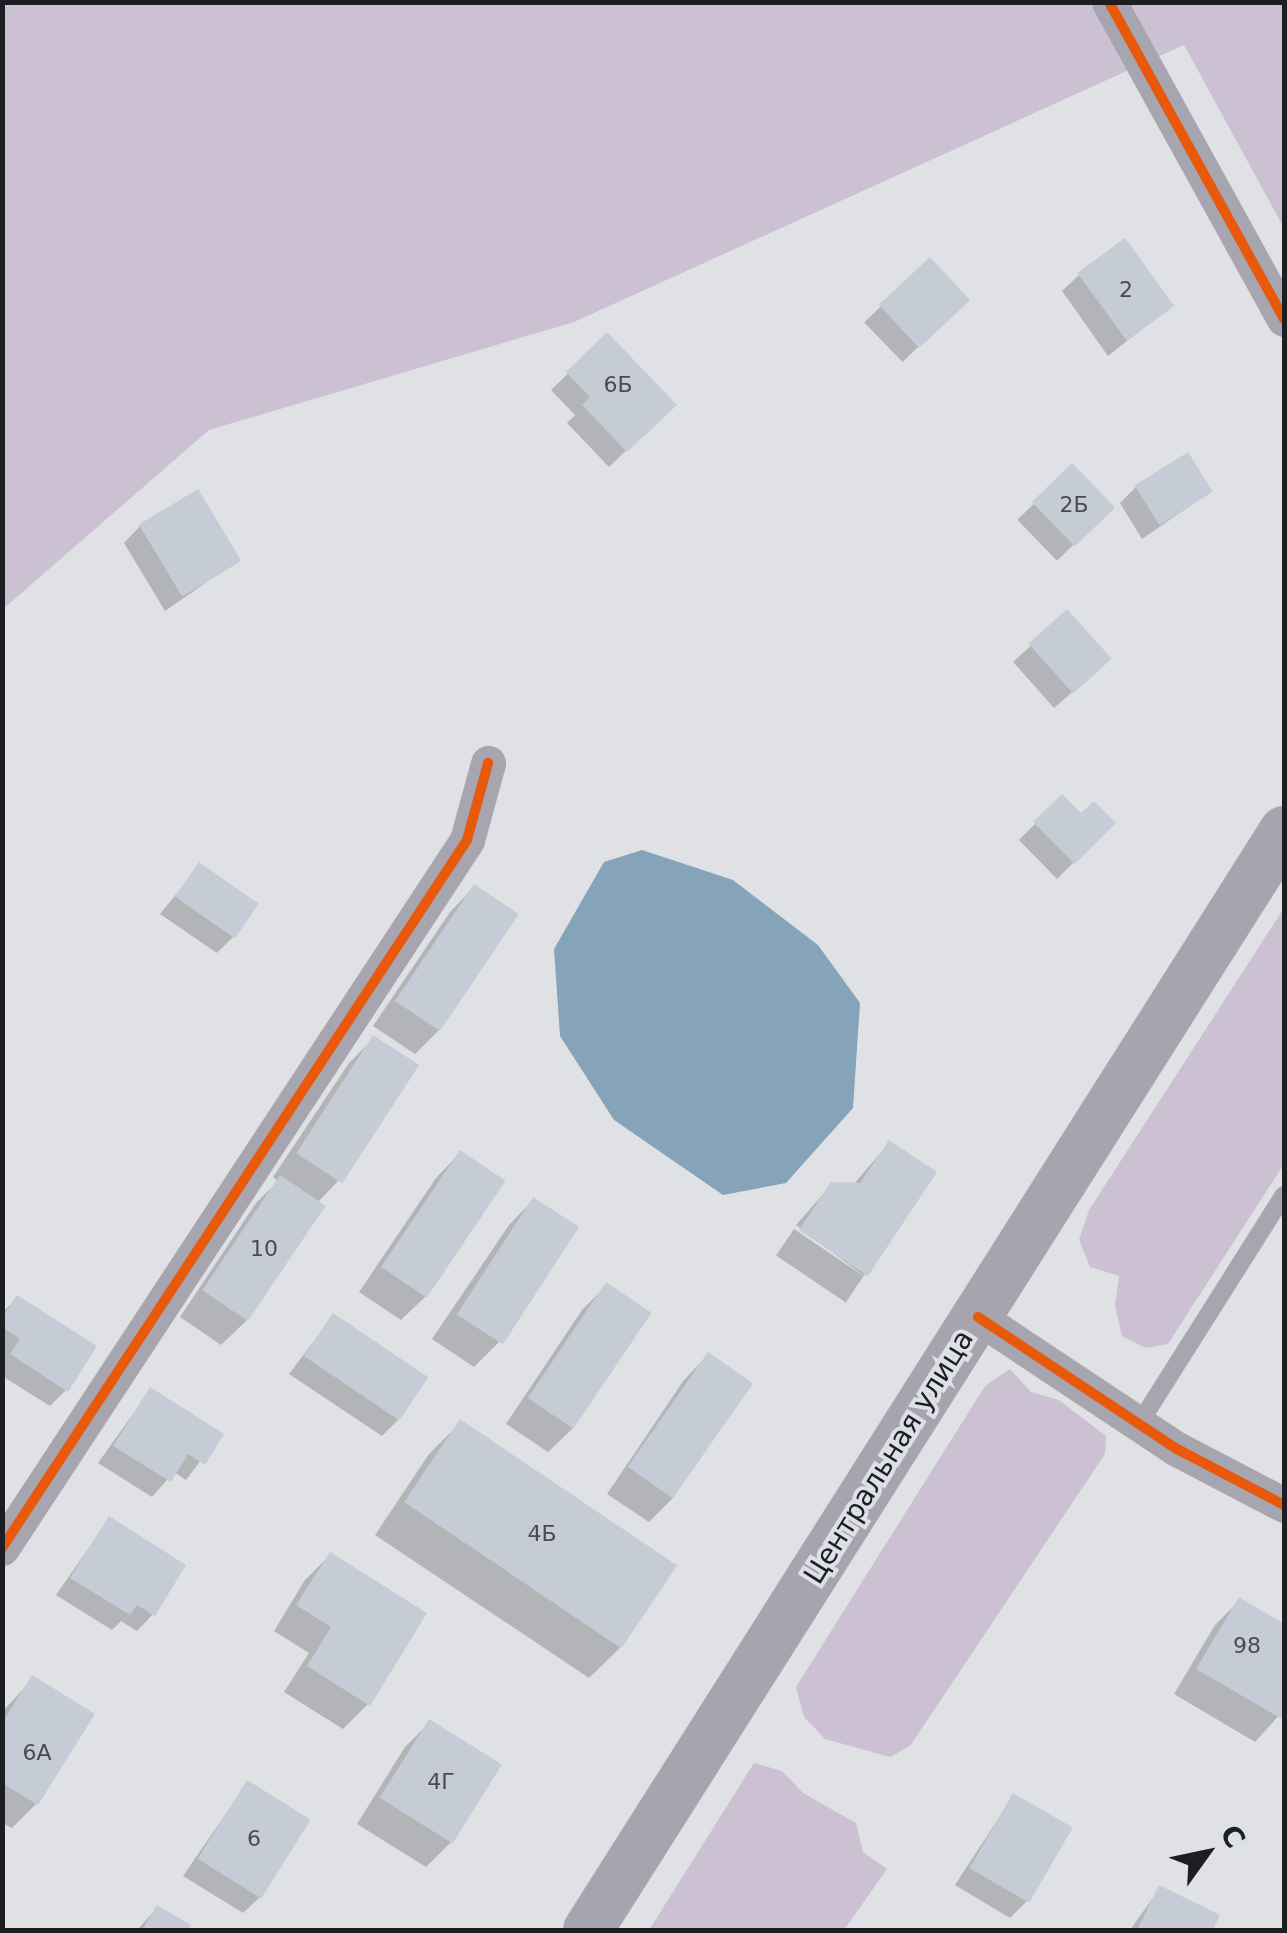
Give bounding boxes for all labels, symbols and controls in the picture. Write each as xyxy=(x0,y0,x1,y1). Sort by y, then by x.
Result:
house number: 2 xyxy=(1119,277,1133,303)
house number: 6Б xyxy=(603,372,633,398)
house number: 2Б xyxy=(1059,492,1089,518)
house number: 10 xyxy=(250,1236,278,1262)
street label: Центральная улица xyxy=(797,1324,981,1590)
house number: 4Б xyxy=(527,1521,557,1547)
house number: 98 xyxy=(1233,1633,1261,1659)
house number: 6А xyxy=(22,1740,52,1766)
house number: 4Г xyxy=(427,1769,455,1795)
north arrow xyxy=(1157,1803,1257,1903)
text: С xyxy=(1213,1819,1252,1854)
house number: 6 xyxy=(247,1826,261,1852)

